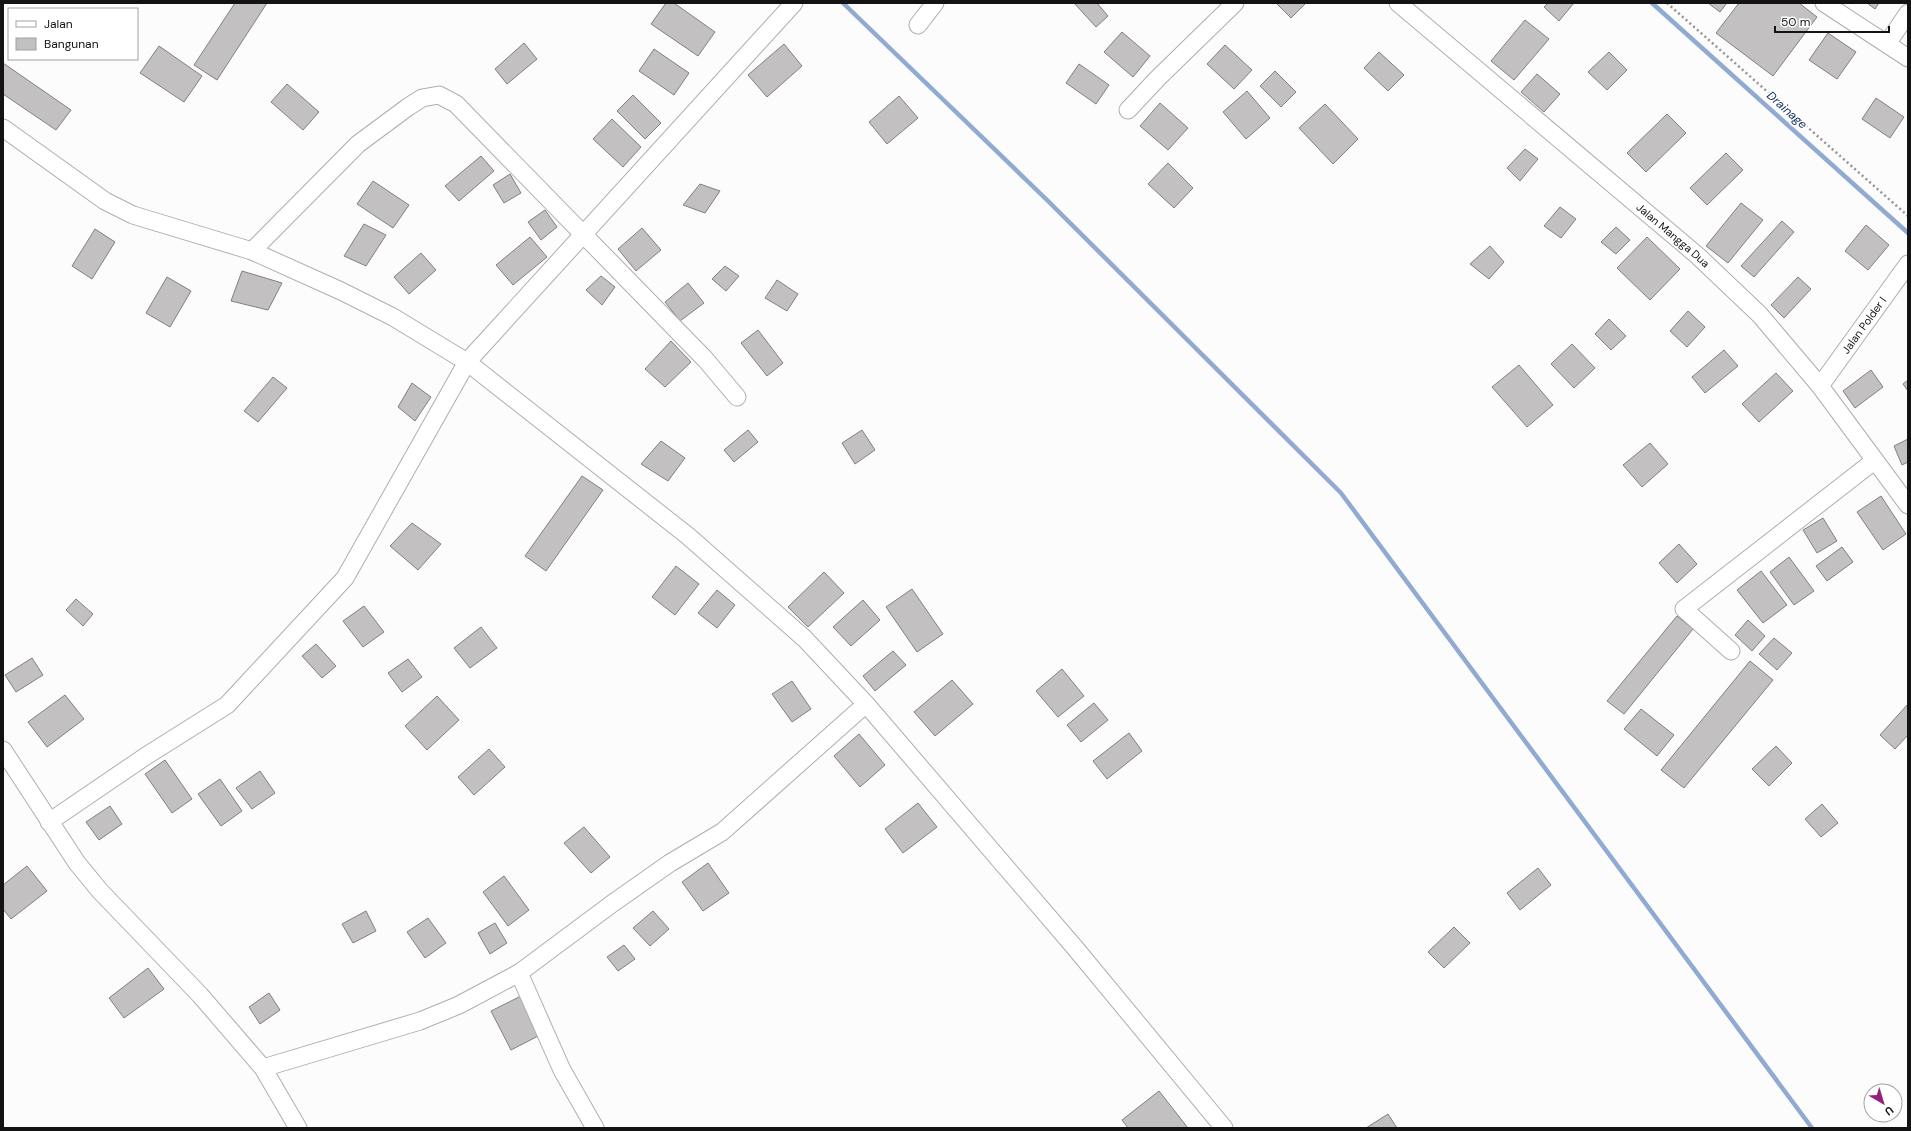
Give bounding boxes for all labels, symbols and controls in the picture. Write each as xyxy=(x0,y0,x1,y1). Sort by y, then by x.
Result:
legend xyxy=(8,8,138,60)
scale bar xyxy=(1775,8,1889,34)
text: 50 m xyxy=(1781,14,1810,30)
text: Jalan xyxy=(44,16,73,32)
text: Bangunan xyxy=(44,36,99,52)
water label: Drainage xyxy=(1763,88,1811,132)
street label: Jalan Mangga Dua xyxy=(1634,200,1713,270)
street label: Jalan Polder I xyxy=(1839,294,1889,356)
north arrow xyxy=(1863,1083,1903,1123)
text: U xyxy=(1882,1103,1896,1119)

